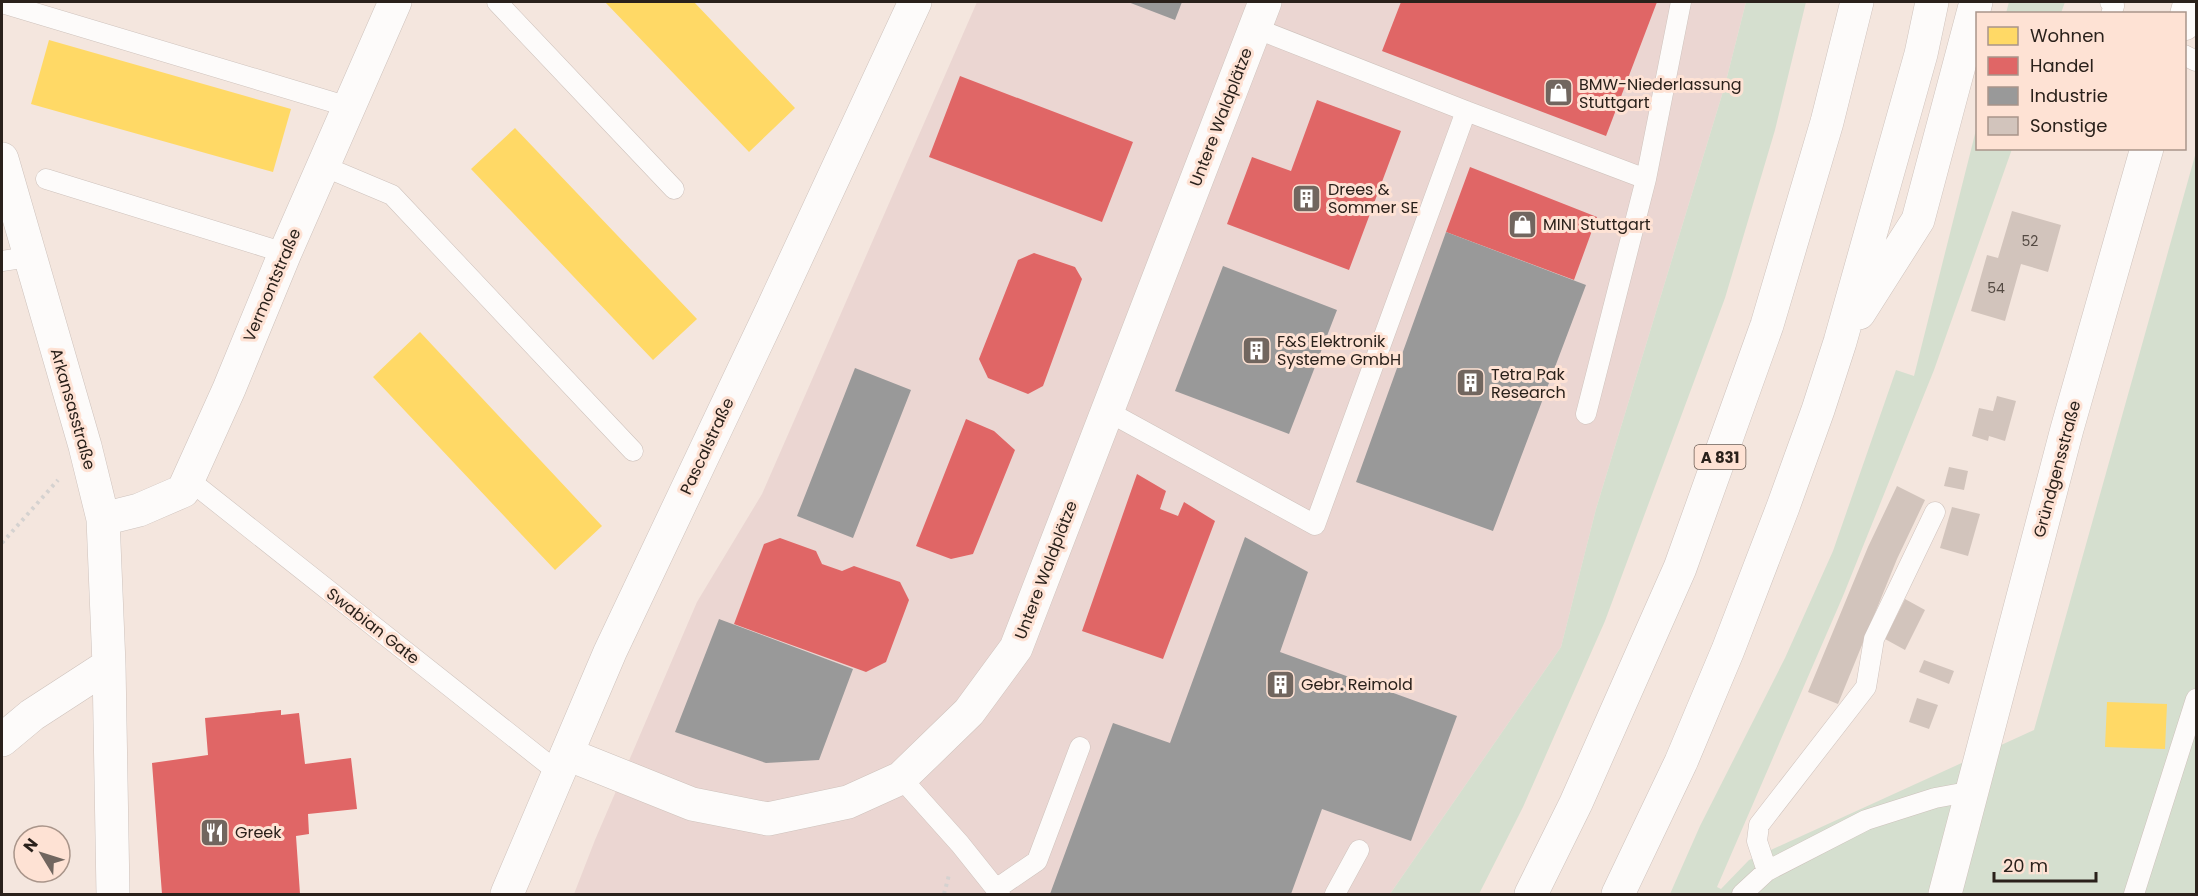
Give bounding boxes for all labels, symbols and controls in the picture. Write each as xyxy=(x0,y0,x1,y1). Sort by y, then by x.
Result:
legend xyxy=(1976,12,2186,150)
text: Wohnen xyxy=(2030,23,2105,48)
street label: Untere Waldplätze xyxy=(1184,44,1258,190)
text: Handel xyxy=(2030,53,2094,78)
place label: BMW-Niederlassung Stuttgart xyxy=(1579,73,1742,114)
shop icon: BMW-Niederlassung Stuttgart xyxy=(1542,77,1574,109)
text: Industrie xyxy=(2030,83,2108,108)
text: Sonstige xyxy=(2030,113,2107,138)
place label: Drees & Sommer SE xyxy=(1328,178,1418,219)
building icon: Drees & Sommer SE xyxy=(1291,182,1323,214)
shop icon: MINI Stuttgart xyxy=(1506,208,1538,240)
place label: MINI Stuttgart xyxy=(1543,213,1651,236)
street label: Vermontstraße xyxy=(238,225,306,345)
house number: 52 xyxy=(2022,231,2038,251)
house number: 54 xyxy=(1987,278,2005,298)
place label: F&S Elektronik Systeme GmbH xyxy=(1277,330,1401,371)
building icon: F&S Elektronik Systeme GmbH xyxy=(1240,334,1272,366)
street label: Arkansasstraße xyxy=(45,346,101,472)
place label: Tetra Pak Research xyxy=(1491,363,1566,404)
building icon: Tetra Pak Research xyxy=(1454,367,1486,399)
street label: Pascalstraße xyxy=(674,394,740,498)
street label: Gründgensstraße xyxy=(2028,398,2086,540)
road number: A 831 xyxy=(1694,445,1746,469)
street label: Untere Waldplätze xyxy=(1009,497,1083,643)
street label: Swabian Gate xyxy=(322,582,424,670)
building icon: Gebr. Reimold xyxy=(1264,668,1296,700)
place label: Gebr. Reimold xyxy=(1301,673,1413,696)
restaurant icon: Greek xyxy=(198,816,230,848)
place label: Greek xyxy=(235,821,282,844)
north arrow xyxy=(12,824,72,884)
text: N xyxy=(18,833,43,857)
scale bar xyxy=(1994,845,2096,883)
text: 20 m xyxy=(2003,853,2048,878)

